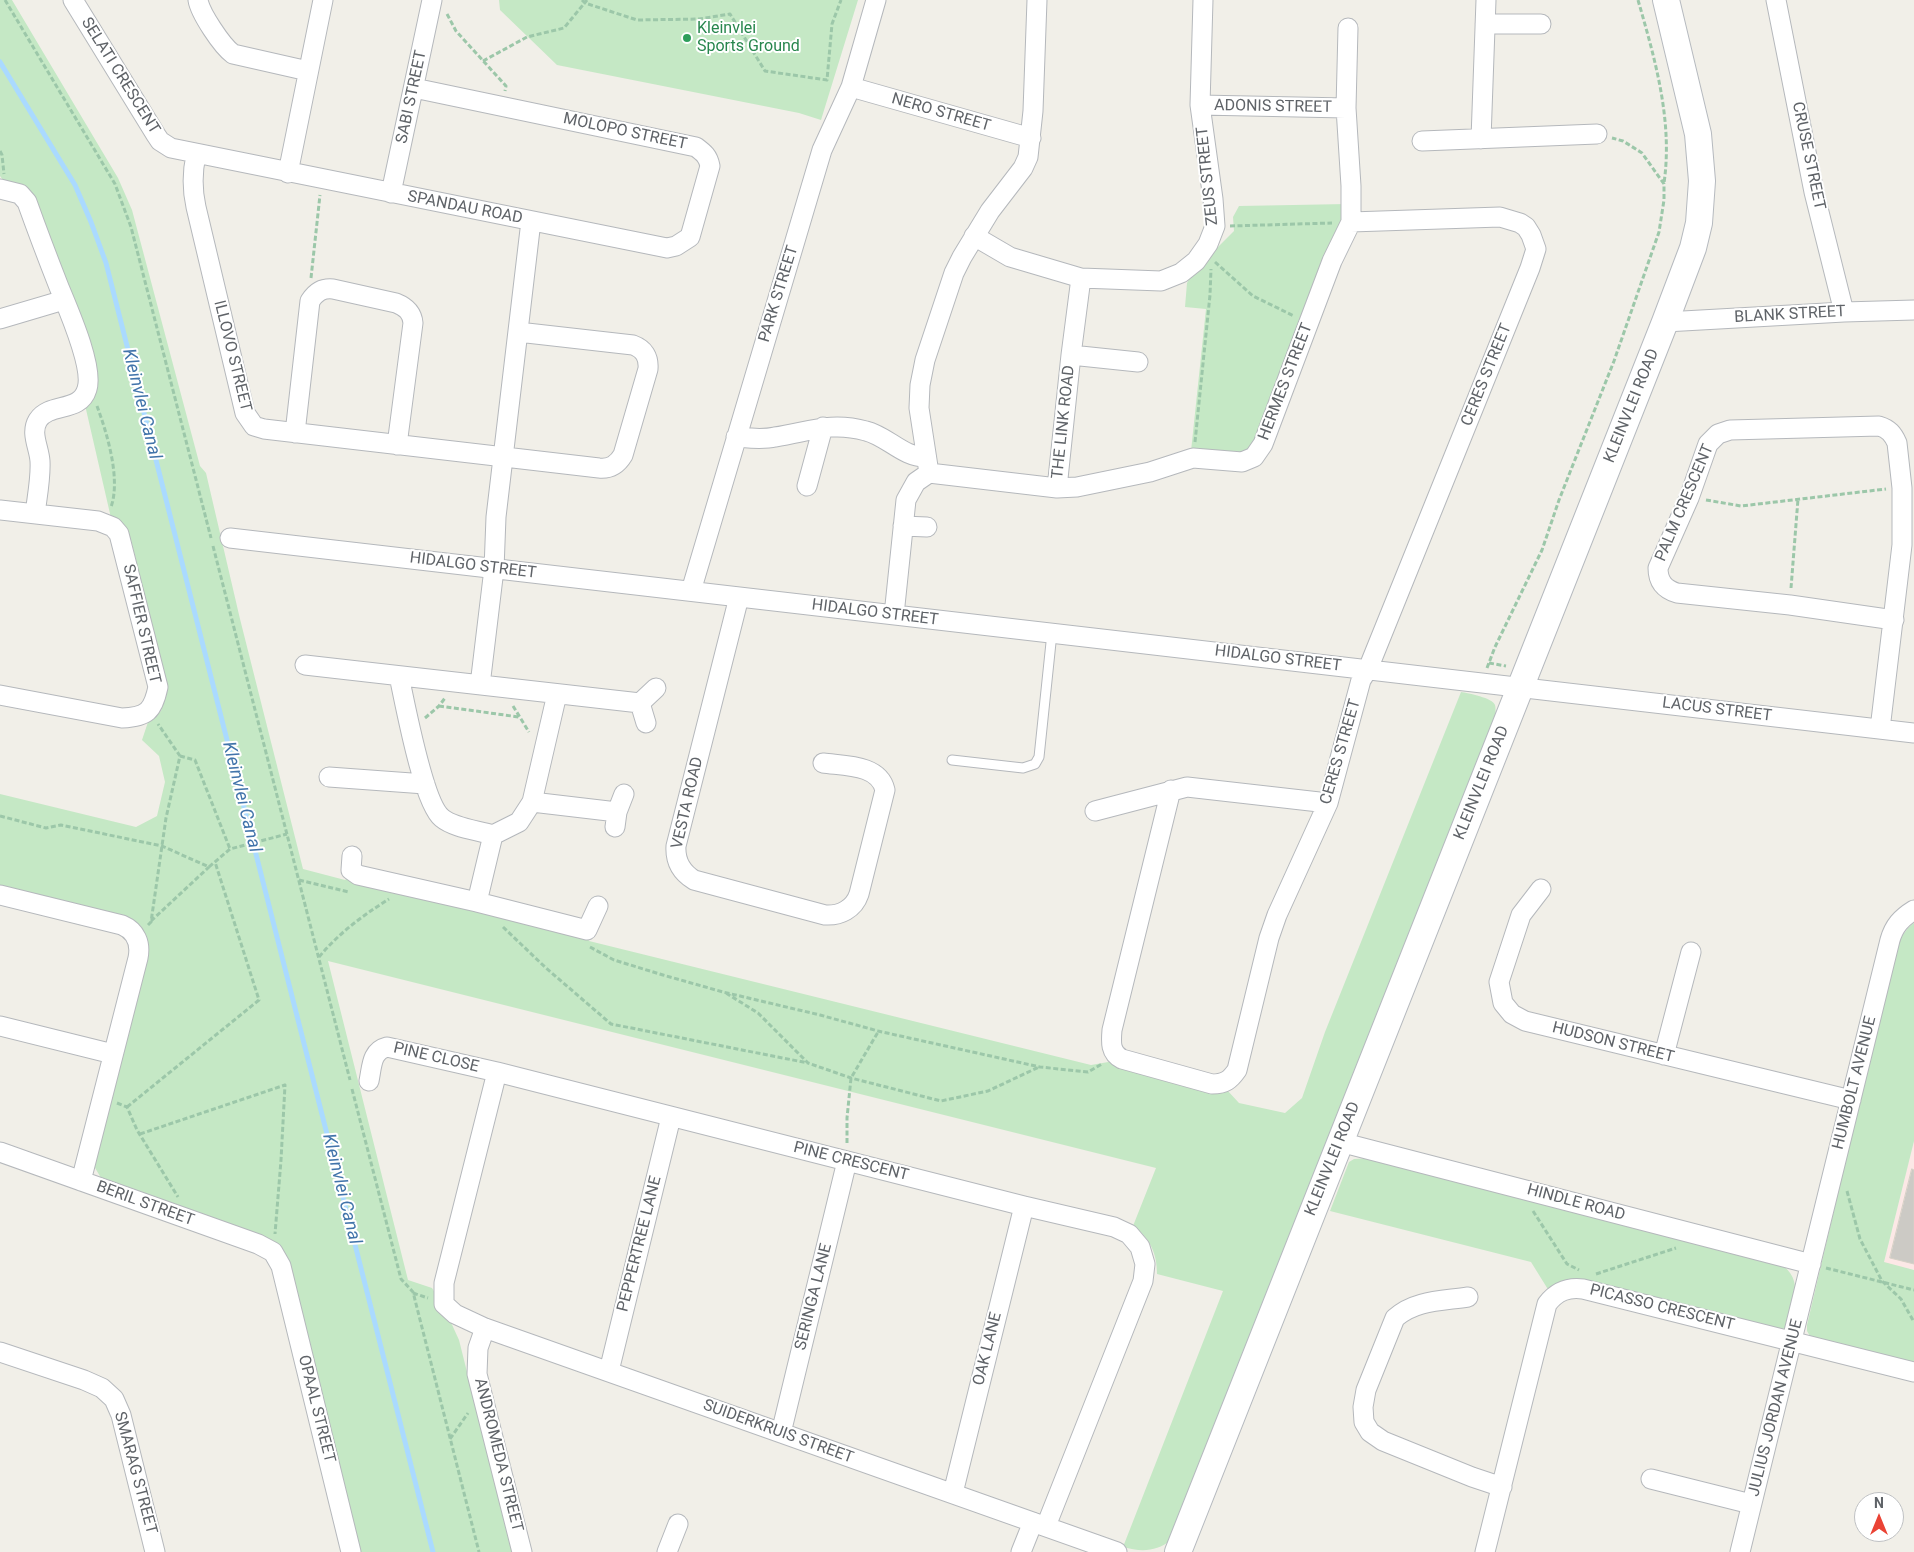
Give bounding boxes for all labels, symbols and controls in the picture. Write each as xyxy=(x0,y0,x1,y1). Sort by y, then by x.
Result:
street label: SELATI CRESCENT xyxy=(76,14,164,138)
place label: Kleinvlei Sports Ground xyxy=(697,19,800,57)
marker: Kleinvlei Sports Ground xyxy=(681,32,693,44)
street label: SABI STREET xyxy=(393,49,431,145)
street label: NERO STREET xyxy=(889,90,993,136)
street label: ADONIS STREET xyxy=(1214,96,1332,118)
street label: CRUSE STREET xyxy=(1787,100,1829,212)
street label: MOLOPO STREET xyxy=(561,110,689,154)
street label: ZEUS STREET xyxy=(1193,126,1223,226)
street label: SPANDAU ROAD xyxy=(406,187,524,229)
street label: PARK STREET xyxy=(755,243,803,345)
street label: ILLOVO STREET xyxy=(209,298,255,414)
street label: BLANK STREET xyxy=(1734,302,1846,328)
street label: HERMES STREET xyxy=(1255,321,1317,443)
street label: CERES STREET xyxy=(1458,321,1516,429)
water label: Kleinvlei Canal xyxy=(117,346,165,462)
street label: KLEINVLEI ROAD xyxy=(1600,346,1664,466)
street label: THE LINK ROAD xyxy=(1048,364,1080,480)
street label: PALM CRESCENT xyxy=(1652,442,1718,564)
street label: HIDALGO STREET xyxy=(409,549,537,583)
street label: SAFFIER STREET xyxy=(118,563,164,685)
street label: HIDALGO STREET xyxy=(811,596,939,630)
street label: HIDALGO STREET xyxy=(1214,642,1342,676)
street label: LACUS STREET xyxy=(1661,694,1773,726)
street label: CERES STREET xyxy=(1317,697,1365,807)
street label: KLEINVLEI ROAD xyxy=(1450,723,1514,843)
water label: Kleinvlei Canal xyxy=(217,739,265,855)
street label: VESTA ROAD xyxy=(668,755,708,851)
street label: HUMBOLT AVENUE xyxy=(1829,1014,1881,1152)
street label: HUDSON STREET xyxy=(1550,1019,1676,1067)
street label: PINE CLOSE xyxy=(391,1039,481,1077)
street label: KLEINVLEI ROAD xyxy=(1301,1099,1365,1219)
water label: Kleinvlei Canal xyxy=(317,1131,365,1247)
street label: PINE CRESCENT xyxy=(791,1138,911,1186)
street label: PEPPERTREE LANE xyxy=(614,1174,666,1314)
street label: BERIL STREET xyxy=(93,1177,197,1231)
street label: HINDLE ROAD xyxy=(1525,1181,1627,1225)
street label: SERINGA LANE xyxy=(791,1242,837,1352)
street label: PICASSO CRESCENT xyxy=(1588,1281,1736,1335)
street label: OAK LANE xyxy=(970,1310,1006,1388)
street label: JULIUS JORDAN AVENUE xyxy=(1745,1317,1807,1499)
street label: OPAAL STREET xyxy=(293,1353,339,1465)
street label: ANDROMEDA STREET xyxy=(470,1376,526,1534)
street label: SUIDERKRUIS STREET xyxy=(700,1396,856,1468)
street label: SMARAG STREET xyxy=(109,1410,161,1536)
north arrow xyxy=(1854,1492,1904,1542)
text: N xyxy=(1874,1495,1884,1511)

